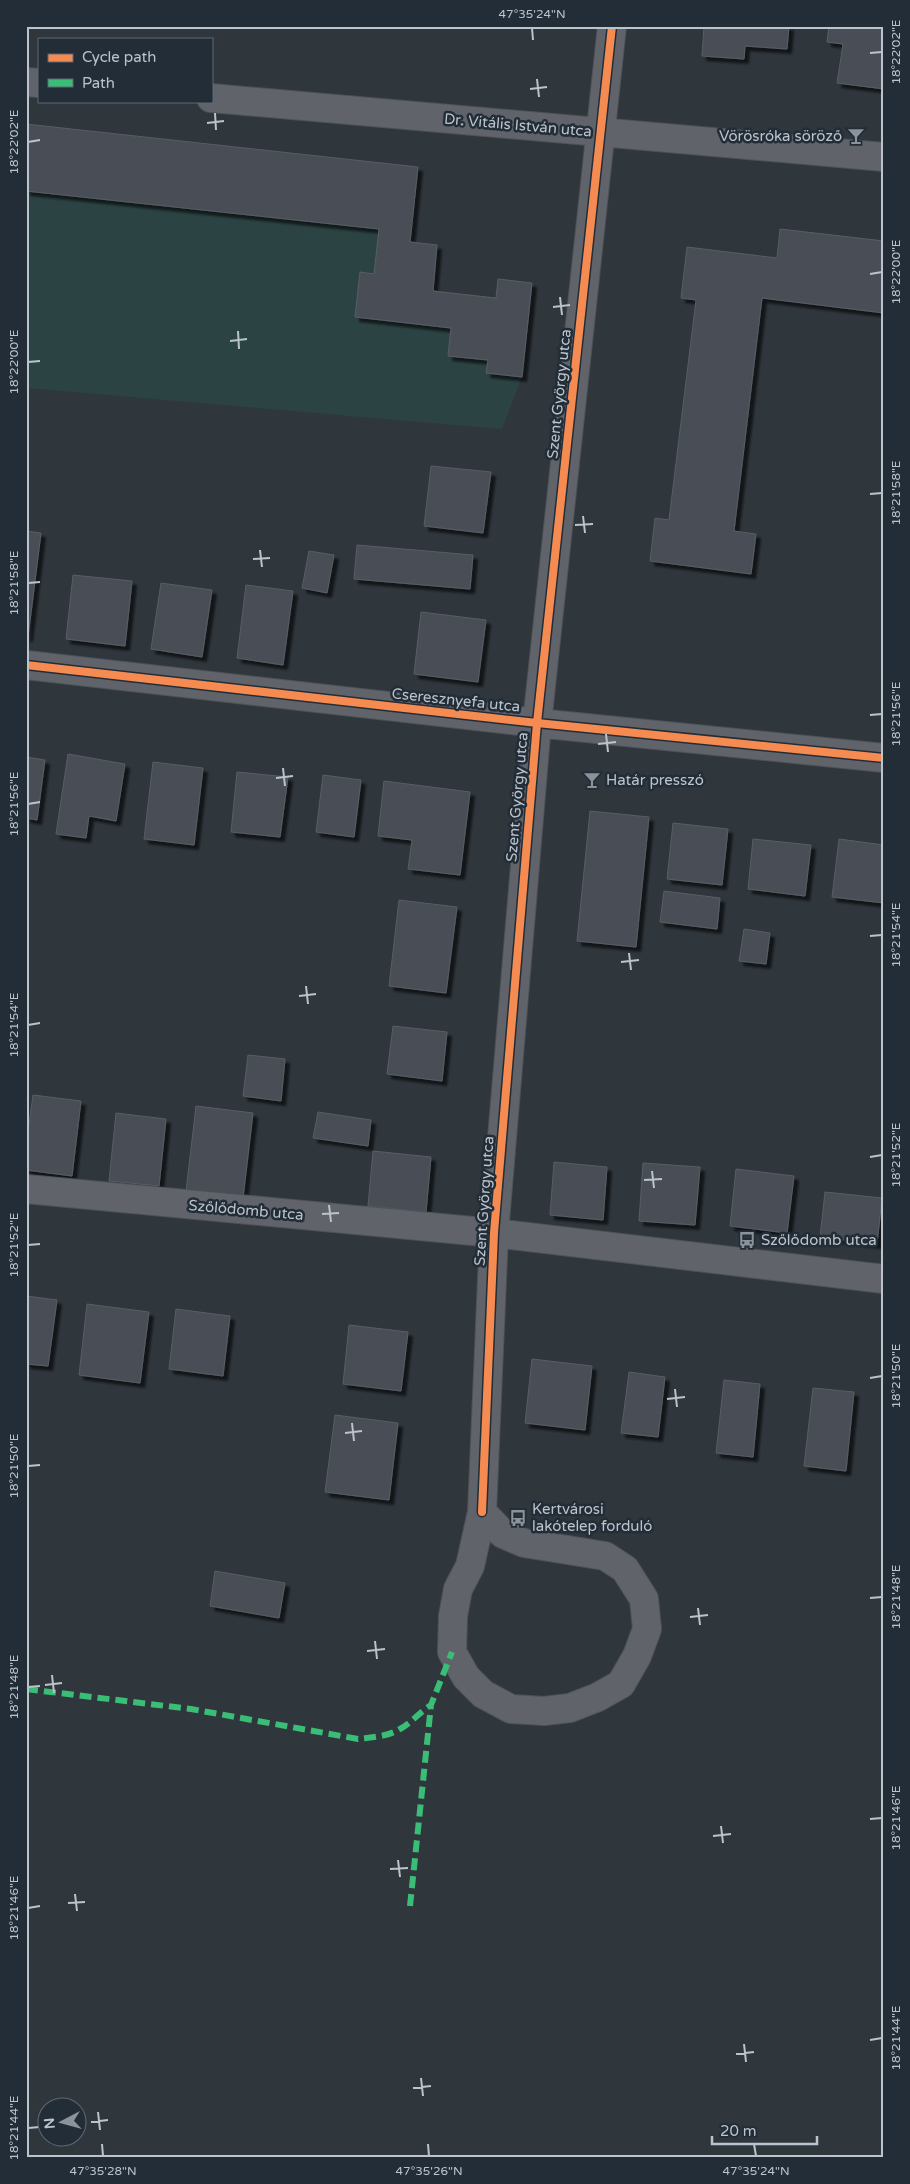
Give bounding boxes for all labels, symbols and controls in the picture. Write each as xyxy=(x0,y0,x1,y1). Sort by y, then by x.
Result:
text: 47°35'24"N xyxy=(498,7,566,21)
text: 18°22'02"E xyxy=(889,19,903,85)
legend xyxy=(38,38,212,102)
text: Cycle path xyxy=(82,48,156,66)
text: Path xyxy=(82,74,115,92)
text: 18°22'02"E xyxy=(7,109,21,175)
street label: Dr. Vitális István utca xyxy=(443,110,593,140)
bar icon: Vörösróka söröző xyxy=(846,126,866,146)
place label: Vörösróka söröző xyxy=(719,127,842,145)
text: 18°22'00"E xyxy=(889,239,903,305)
street label: Szent György utca xyxy=(543,328,575,460)
text: 18°22'00"E xyxy=(7,329,21,395)
text: 18°21'58"E xyxy=(889,460,903,526)
text: 18°21'58"E xyxy=(7,550,21,616)
text: 18°21'56"E xyxy=(889,681,903,747)
street label: Cseresznyefa utca xyxy=(391,684,521,716)
street label: Szent György utca xyxy=(502,731,532,863)
bar icon: Határ presszó xyxy=(582,770,602,790)
text: 18°21'56"E xyxy=(7,771,21,837)
place label: Határ presszó xyxy=(606,771,704,789)
text: 18°21'54"E xyxy=(889,902,903,968)
text: 18°21'54"E xyxy=(7,992,21,1058)
text: 18°21'52"E xyxy=(889,1122,903,1188)
street label: Szent György utca xyxy=(470,1135,498,1267)
street label: Szőlődomb utca xyxy=(188,1196,304,1224)
text: 18°21'52"E xyxy=(7,1212,21,1278)
bus stop icon: Szőlődomb utca xyxy=(737,1230,757,1250)
place label: Szőlődomb utca xyxy=(761,1231,877,1249)
text: 18°21'50"E xyxy=(889,1343,903,1409)
text: 18°21'50"E xyxy=(7,1433,21,1499)
place label: Kertvárosi lakótelep forduló xyxy=(532,1500,652,1535)
bus stop icon: Kertvárosi lakótelep forduló xyxy=(508,1508,528,1528)
text: 18°21'48"E xyxy=(889,1564,903,1630)
text: 18°21'48"E xyxy=(7,1654,21,1720)
text: 18°21'46"E xyxy=(889,1785,903,1851)
text: 18°21'46"E xyxy=(7,1875,21,1941)
text: 18°21'44"E xyxy=(889,2005,903,2071)
text: 18°21'44"E xyxy=(7,2095,21,2161)
north arrow xyxy=(38,2096,88,2146)
scale bar xyxy=(712,2114,818,2146)
text: N xyxy=(41,2117,59,2130)
text: 20 m xyxy=(720,2122,757,2140)
text: 47°35'28"N xyxy=(69,2164,137,2178)
text: 47°35'26"N xyxy=(395,2164,463,2178)
text: 47°35'24"N xyxy=(722,2164,790,2178)

